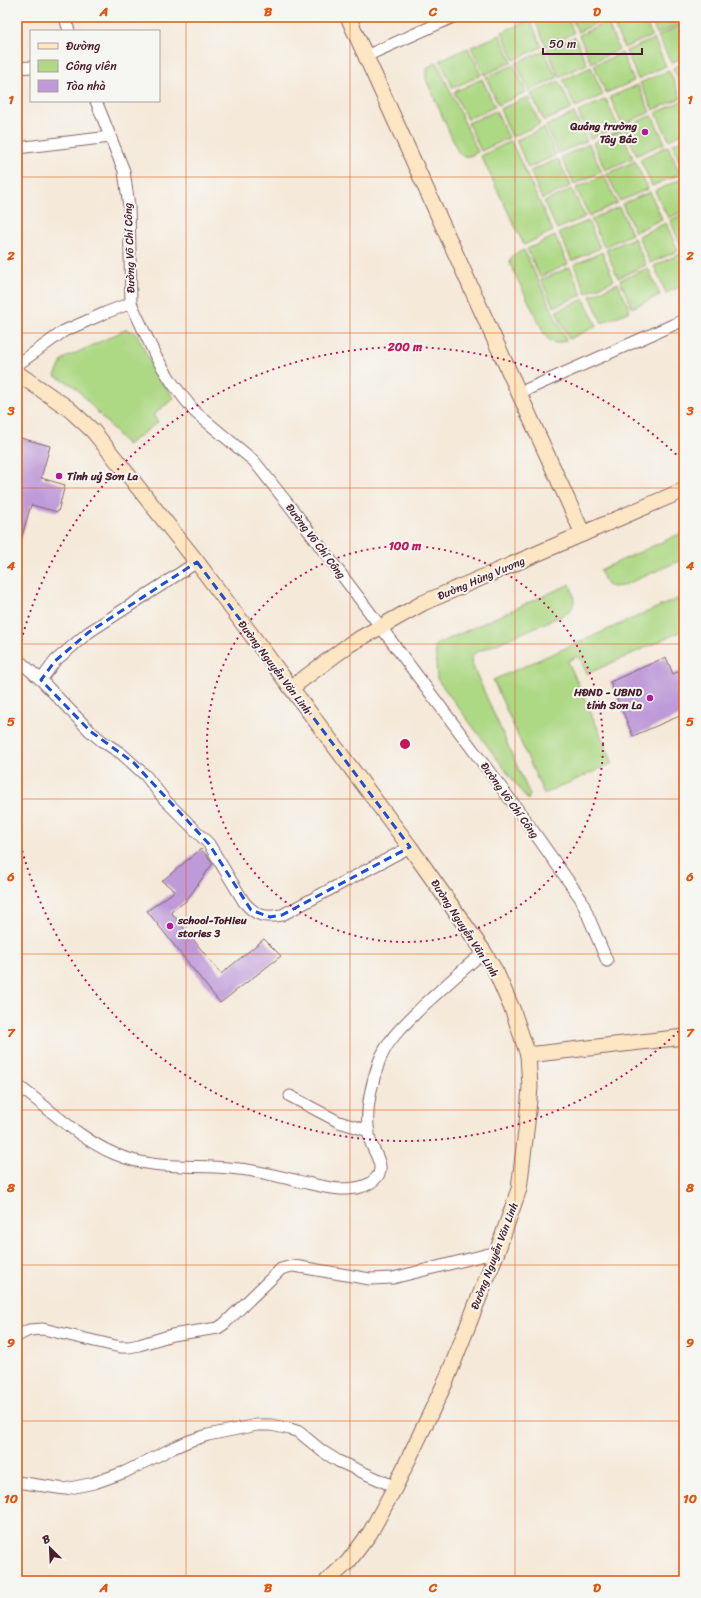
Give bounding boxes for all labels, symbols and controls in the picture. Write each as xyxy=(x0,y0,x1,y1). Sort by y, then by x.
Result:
text: A xyxy=(99,0,108,23)
text: B xyxy=(264,0,273,23)
text: C xyxy=(428,0,438,23)
text: D xyxy=(593,0,601,23)
legend xyxy=(30,30,160,102)
scale bar xyxy=(543,30,642,56)
text: 50 m xyxy=(549,33,576,55)
text: Đường xyxy=(66,35,100,57)
text: Công viên xyxy=(66,55,117,77)
text: Tòa nhà xyxy=(66,75,106,97)
text: 1 xyxy=(8,88,14,111)
text: 1 xyxy=(687,88,693,111)
place label: Quảng trường Tây Bắc xyxy=(569,117,638,149)
marker: Quảng trường Tây Bắc xyxy=(640,127,650,137)
street label: Đường Võ Chí Công xyxy=(118,202,141,294)
text: 2 xyxy=(6,244,15,267)
text: 2 xyxy=(685,244,694,267)
text: 200 m xyxy=(387,336,423,358)
text: 3 xyxy=(6,399,15,422)
text: 3 xyxy=(685,399,694,422)
place label: Tỉnh uỷ Sơn La xyxy=(67,467,138,486)
marker: Tỉnh uỷ Sơn La xyxy=(54,471,64,481)
street label: Đường Võ Chí Công xyxy=(281,499,351,583)
text: 100 m xyxy=(389,535,422,557)
street label: Đường Hùng Vương xyxy=(434,551,528,606)
text: 4 xyxy=(6,554,16,577)
text: 4 xyxy=(685,554,695,577)
street label: Đường Nguyễn Văn Linh xyxy=(233,616,316,718)
place label: HĐND - UBND tỉnh Sơn La xyxy=(573,683,642,715)
marker: HĐND - UBND tỉnh Sơn La xyxy=(645,693,655,703)
text: 5 xyxy=(7,710,15,733)
text: 5 xyxy=(686,710,694,733)
centre of rings xyxy=(398,737,412,751)
street label: Đường Võ Chí Công xyxy=(475,758,544,843)
text: 6 xyxy=(6,865,15,888)
text: 6 xyxy=(685,865,694,888)
street label: Đường Nguyễn Văn Linh xyxy=(426,876,504,981)
place label: school-ToHieu stories 3 xyxy=(177,911,247,943)
marker: school-ToHieu stories 3 xyxy=(165,921,175,931)
text: 7 xyxy=(7,1021,16,1044)
text: 7 xyxy=(686,1021,695,1044)
text: 8 xyxy=(6,1176,15,1199)
text: 8 xyxy=(685,1176,694,1199)
street label: Đường Nguyễn Văn Linh xyxy=(465,1200,524,1313)
text: 9 xyxy=(7,1331,15,1354)
text: 9 xyxy=(686,1331,694,1354)
text: 10 xyxy=(4,1487,18,1510)
text: 10 xyxy=(683,1487,697,1510)
north arrow xyxy=(30,1528,70,1568)
text: B xyxy=(39,1529,53,1549)
text: A xyxy=(99,1576,108,1598)
text: B xyxy=(264,1576,273,1598)
text: C xyxy=(428,1576,438,1598)
text: D xyxy=(593,1576,601,1598)

